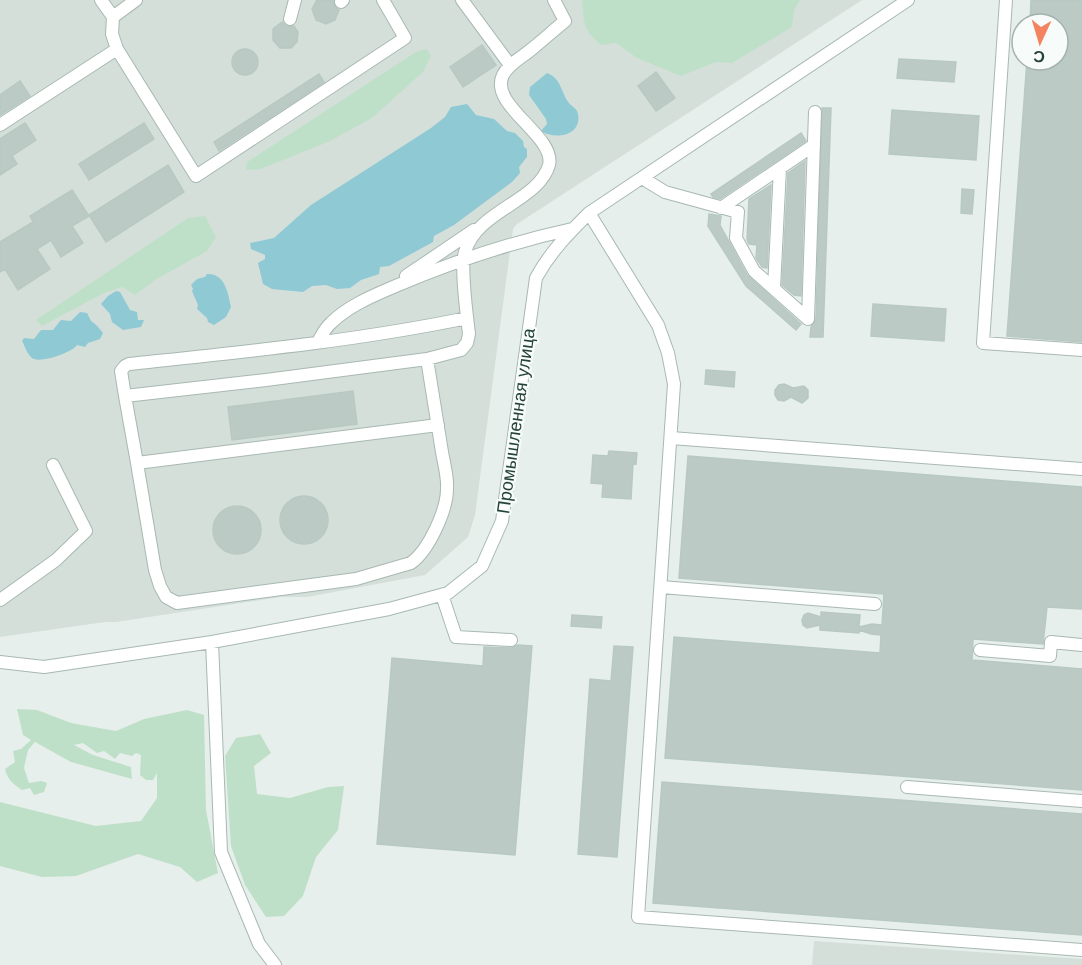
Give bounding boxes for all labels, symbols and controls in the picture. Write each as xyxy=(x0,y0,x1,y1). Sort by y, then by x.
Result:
north arrow xyxy=(1010,12,1070,72)
text: С xyxy=(1032,48,1045,65)
street label: Промышленная улица xyxy=(493,326,539,515)

